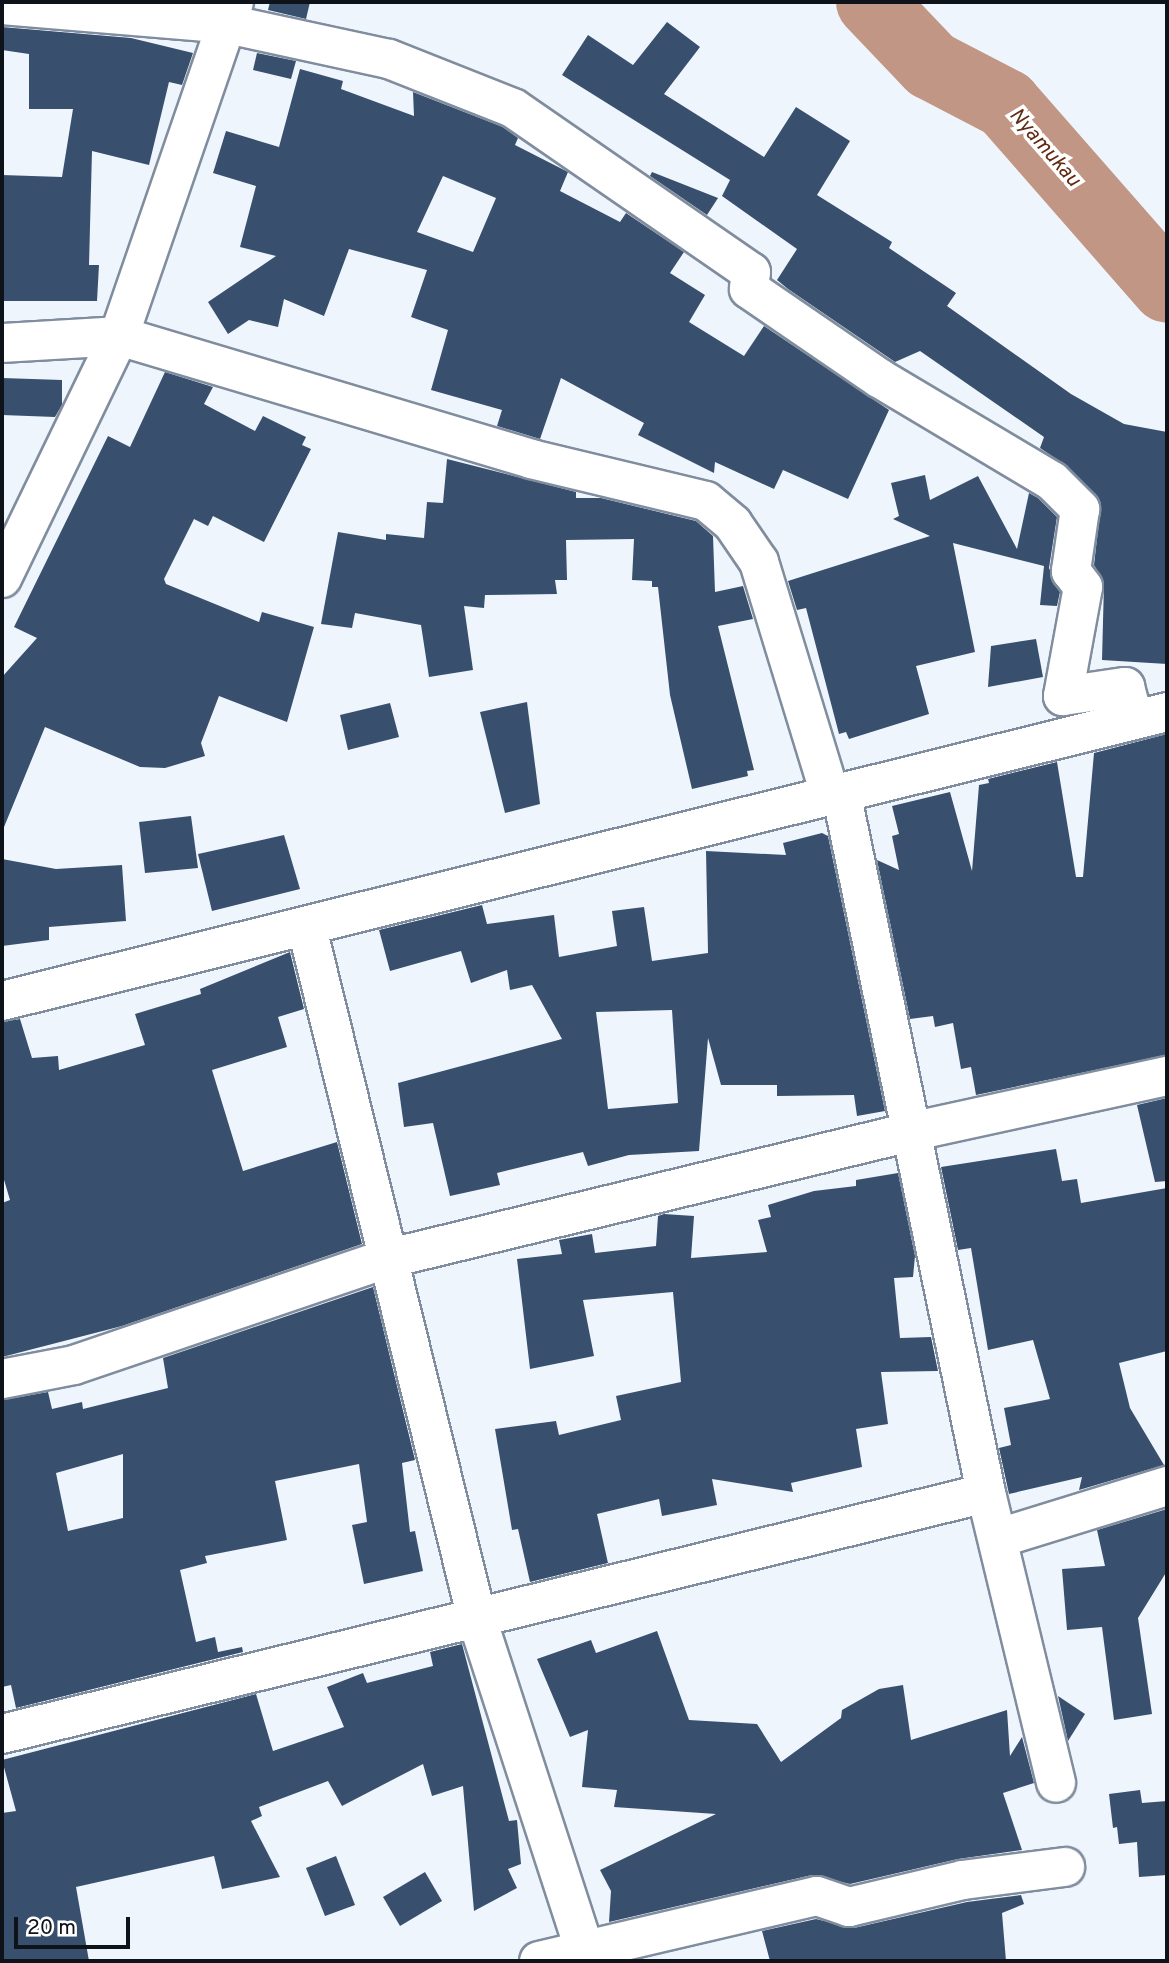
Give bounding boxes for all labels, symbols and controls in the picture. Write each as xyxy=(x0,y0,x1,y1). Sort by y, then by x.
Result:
water label: Nyamukau xyxy=(1003,103,1085,193)
scale bar xyxy=(18,1904,133,1948)
text: 20 m xyxy=(27,1915,76,1942)

